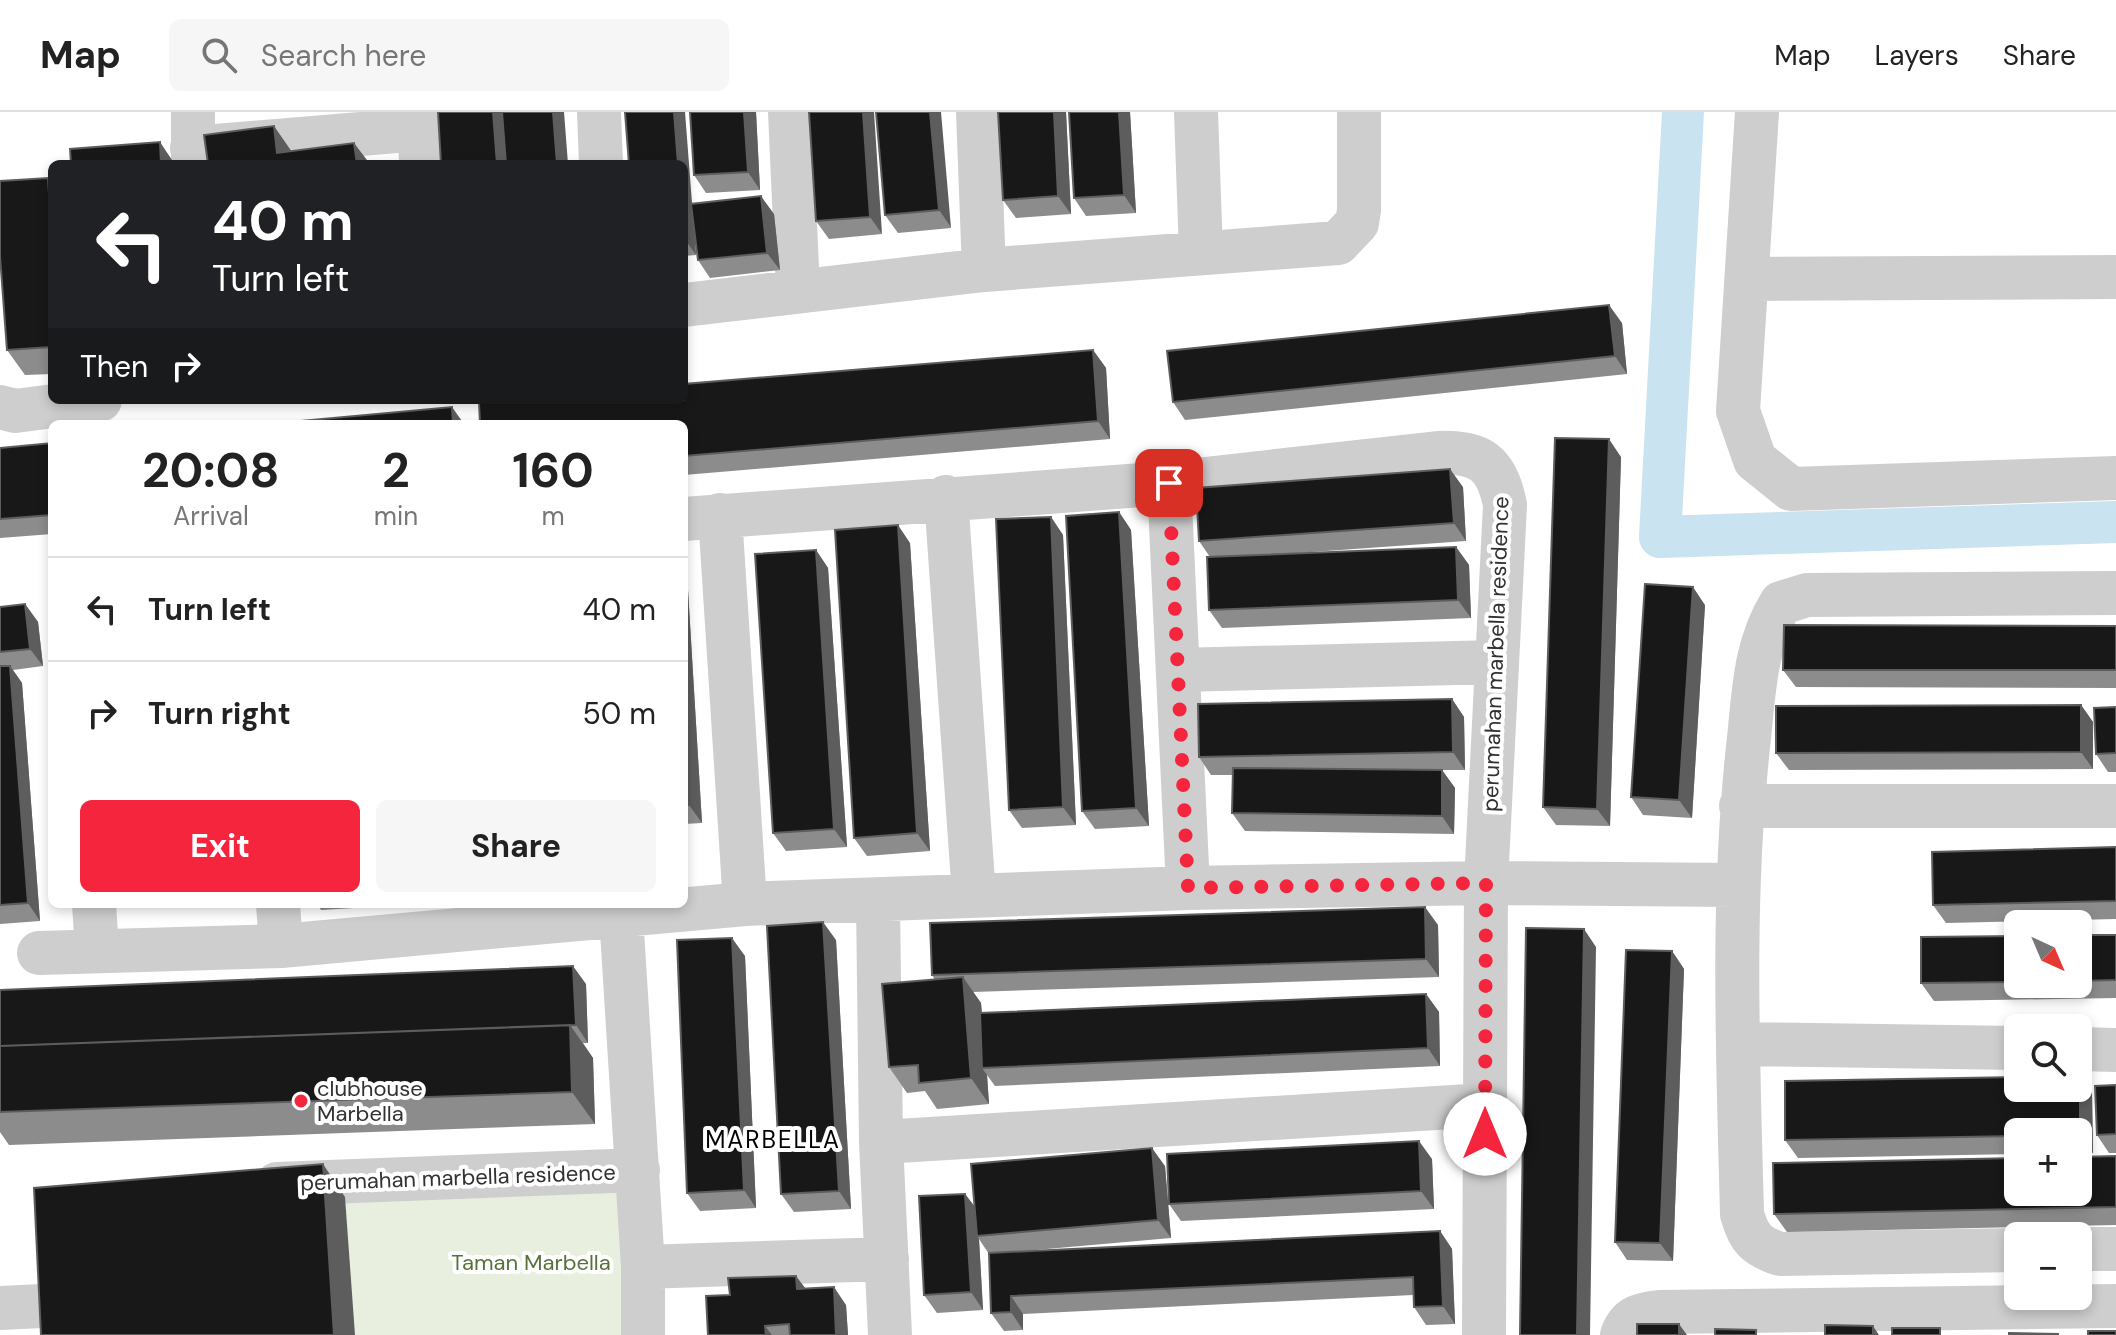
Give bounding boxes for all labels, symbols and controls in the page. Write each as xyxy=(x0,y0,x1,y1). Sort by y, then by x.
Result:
search box xyxy=(169,19,729,91)
text: Map xyxy=(40,30,121,80)
icon: search xyxy=(197,33,241,77)
text: Search here xyxy=(261,36,426,75)
text: Map xyxy=(1774,37,1831,74)
text: Layers xyxy=(1875,37,1959,74)
text: Share xyxy=(2003,37,2076,74)
text: 40 m xyxy=(212,184,354,257)
icon: left xyxy=(80,192,184,296)
text: Turn left xyxy=(212,255,349,302)
icon: right xyxy=(164,344,208,388)
text: Then xyxy=(80,347,148,386)
text: 20:08 xyxy=(142,439,280,502)
text: 2 xyxy=(382,439,410,502)
text: 160 xyxy=(512,439,594,502)
pin xyxy=(1135,449,1203,517)
icon: arrive xyxy=(1147,461,1191,505)
street label: perumahan marbella residence xyxy=(1475,496,1516,812)
text: Arrival xyxy=(173,499,249,533)
text: min xyxy=(374,499,418,533)
text: m xyxy=(541,499,565,533)
icon: left xyxy=(80,587,124,631)
text: Turn left xyxy=(148,590,271,629)
text: 40 m xyxy=(583,590,656,629)
icon: right xyxy=(80,691,124,735)
text: Turn right xyxy=(148,694,291,733)
text: 50 m xyxy=(582,694,656,733)
button: Exit xyxy=(80,800,360,892)
button: Share xyxy=(376,800,656,892)
north arrow xyxy=(2004,910,2092,998)
map controls xyxy=(2004,910,2092,1310)
button: search xyxy=(2004,1014,2092,1102)
place label: clubhouse Marbella xyxy=(317,1074,423,1128)
marker: clubhouse Marbella xyxy=(292,1092,310,1110)
position arrow xyxy=(1443,1092,1527,1176)
button: + xyxy=(2004,1118,2092,1206)
district label: MARBELLA xyxy=(705,1124,841,1155)
street label: perumahan marbella residence xyxy=(300,1157,616,1198)
button: − xyxy=(2004,1222,2092,1310)
park label: Taman Marbella xyxy=(451,1248,611,1277)

